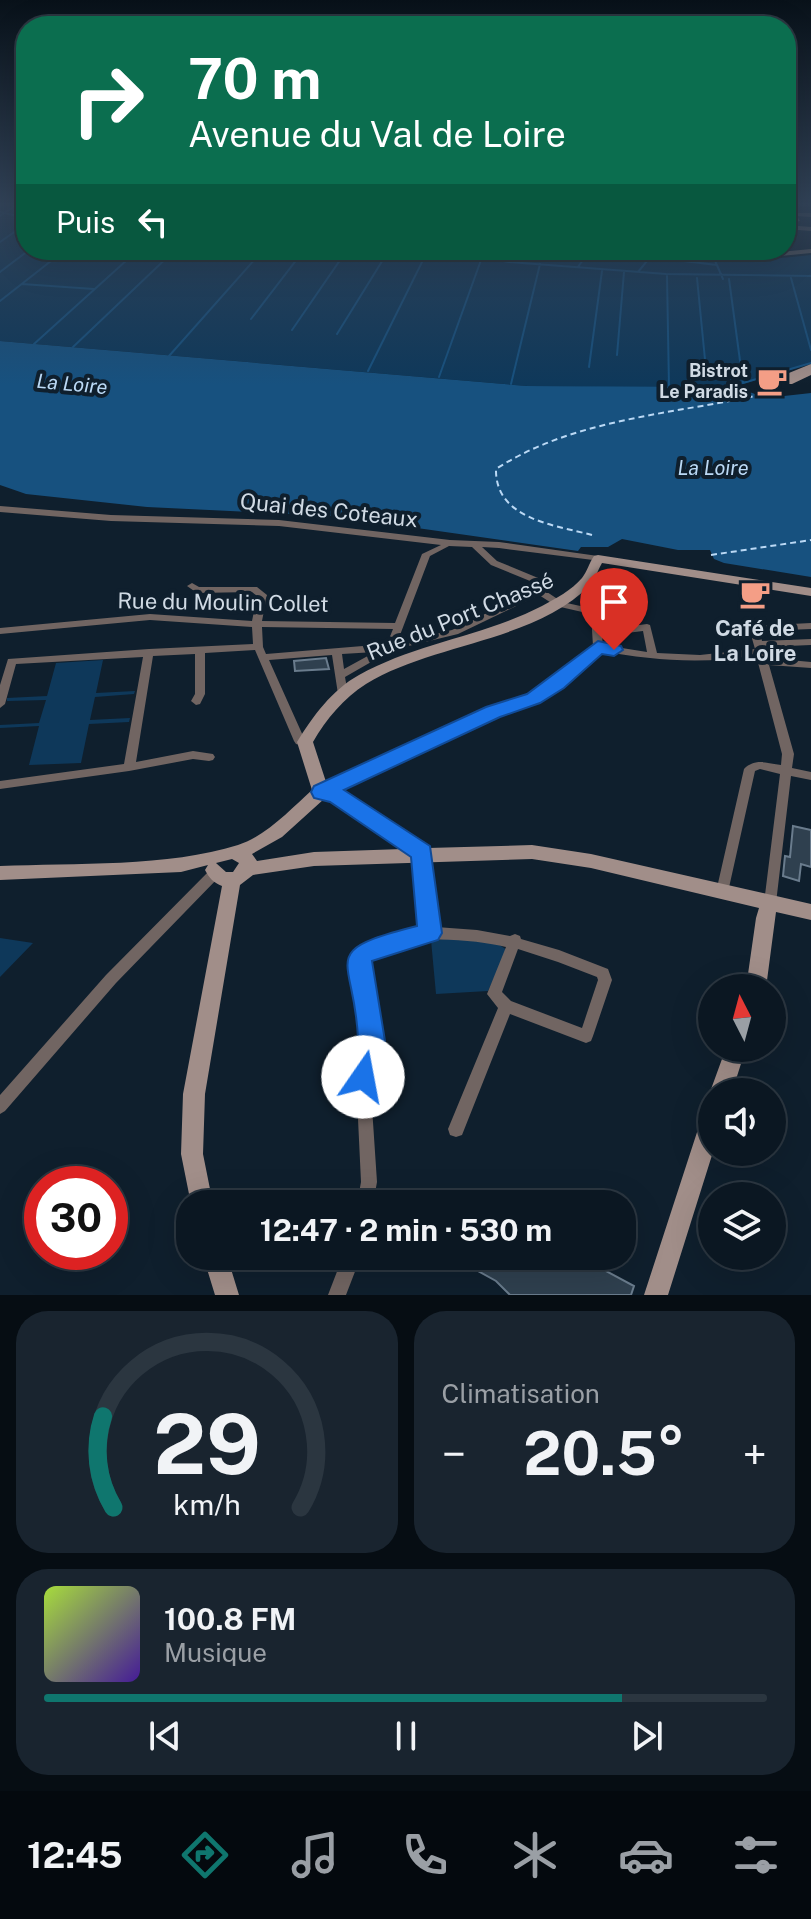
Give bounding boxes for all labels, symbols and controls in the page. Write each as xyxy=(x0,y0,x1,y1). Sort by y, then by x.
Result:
text: 70 m xyxy=(188,46,321,112)
icon: right xyxy=(56,48,160,152)
text: Avenue du Val de Loire xyxy=(188,113,566,155)
icon: left xyxy=(131,200,175,244)
text: Puis xyxy=(56,204,115,240)
place label: Bistrot Le Paradis xyxy=(659,360,748,402)
cafe icon: Bistrot Le Paradis xyxy=(755,364,789,398)
water label: La Loire xyxy=(35,369,109,399)
water label: La Loire xyxy=(677,456,749,480)
street label: Quai des Coteaux xyxy=(239,488,419,532)
street label: Rue du Port Chassé xyxy=(363,567,557,665)
pin xyxy=(580,568,648,650)
cafe icon: Café de La Loire xyxy=(738,577,772,611)
icon: arrive xyxy=(592,580,636,624)
street label: Rue du Moulin Collet xyxy=(117,587,329,617)
place label: Café de La Loire xyxy=(714,615,796,666)
north arrow xyxy=(698,974,786,1062)
map controls xyxy=(698,974,786,1270)
position arrow xyxy=(321,1035,405,1119)
button: sound xyxy=(698,1078,786,1166)
speed limit sign: 30 xyxy=(24,1166,128,1270)
button: layers xyxy=(698,1182,786,1270)
text: 12:47 · 2 min · 530 m xyxy=(260,1212,552,1248)
text: Climatisation xyxy=(442,1378,600,1409)
text: 29 xyxy=(153,1395,261,1493)
text: 20.5° xyxy=(523,1418,685,1489)
text: − xyxy=(442,1428,466,1480)
text: + xyxy=(743,1428,767,1480)
text: km/h xyxy=(173,1488,240,1521)
text: 100.8 FM xyxy=(164,1601,296,1637)
text: Musique xyxy=(164,1637,267,1668)
icon: previous xyxy=(143,1714,187,1758)
icon: pause xyxy=(384,1714,428,1758)
icon: next xyxy=(625,1714,669,1758)
icon: directions xyxy=(177,1827,233,1883)
icon: music xyxy=(287,1827,343,1883)
icon: phone xyxy=(397,1827,453,1883)
icon: climate xyxy=(507,1827,563,1883)
icon: car xyxy=(618,1827,674,1883)
icon: filters xyxy=(728,1827,784,1883)
text: 12:45 xyxy=(27,1834,122,1876)

